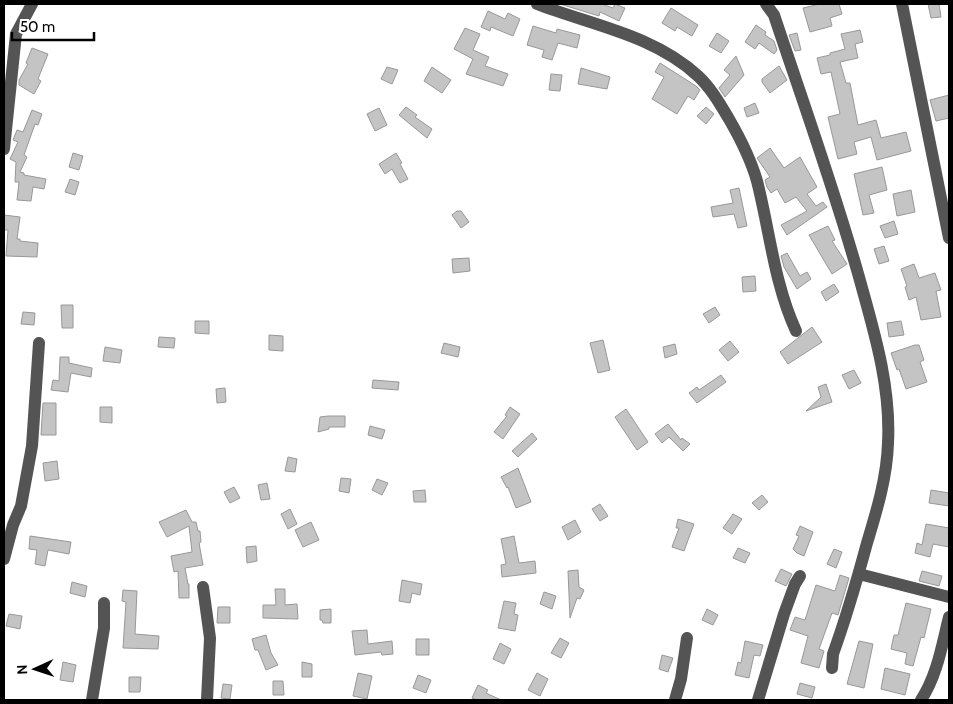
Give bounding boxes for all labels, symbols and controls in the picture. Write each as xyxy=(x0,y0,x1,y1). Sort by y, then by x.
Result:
scale bar xyxy=(12,10,95,42)
text: 50 m xyxy=(20,18,55,36)
north arrow xyxy=(10,644,60,694)
text: N xyxy=(13,664,31,675)

